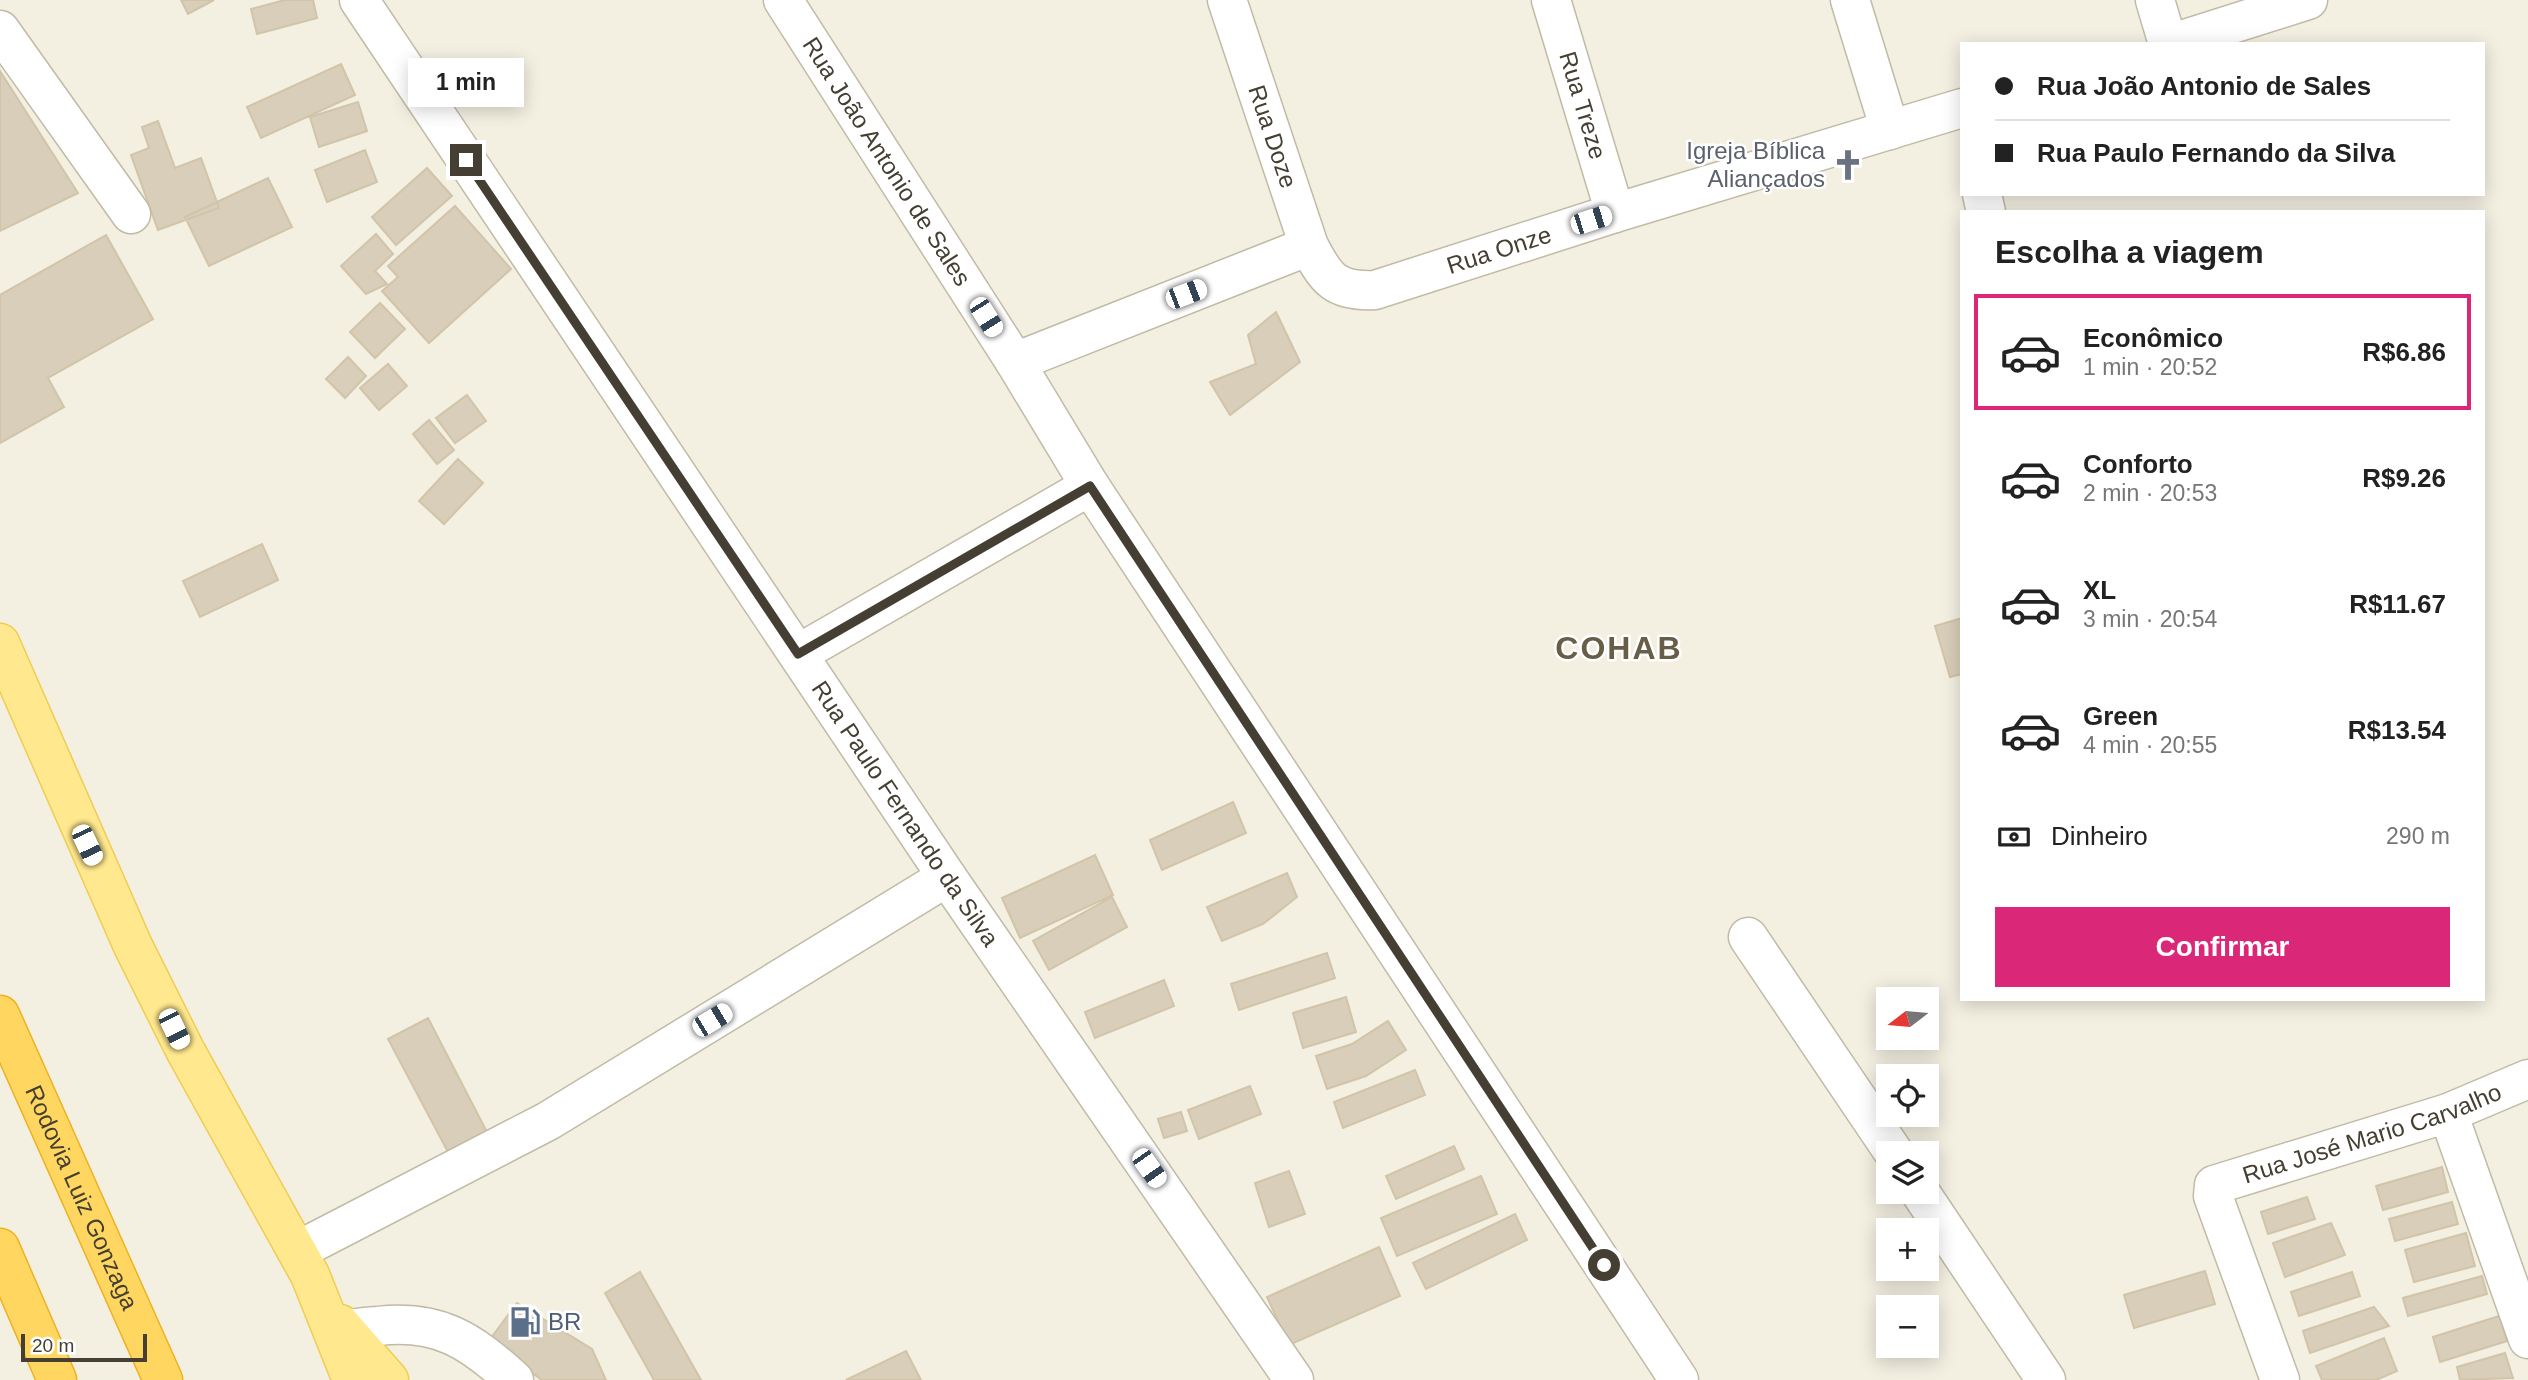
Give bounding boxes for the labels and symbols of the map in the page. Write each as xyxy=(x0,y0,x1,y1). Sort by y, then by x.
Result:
street label: Rua João Antonio de Sales xyxy=(797,32,977,291)
street label: Rua Treze xyxy=(1554,48,1612,162)
callout: 1 min xyxy=(408,58,524,108)
street label: Rua Doze xyxy=(1243,82,1303,191)
place label: Igreja Bíblica Aliançados xyxy=(1686,137,1826,192)
route end xyxy=(450,144,482,176)
church icon: Igreja Bíblica Aliançados xyxy=(1831,148,1865,182)
car xyxy=(1568,204,1615,236)
street label: Rua Onze xyxy=(1443,220,1554,279)
car xyxy=(1163,277,1210,311)
car xyxy=(966,294,1007,340)
district label: COHAB xyxy=(1555,630,1683,666)
street label: Rua Paulo Fernando da Silva xyxy=(807,676,1005,952)
car xyxy=(69,822,106,868)
north arrow xyxy=(1876,987,1939,1050)
car xyxy=(689,1000,736,1040)
car xyxy=(156,1006,193,1052)
street label: Rua José Mario Carvalho xyxy=(2239,1078,2505,1188)
street label: Rodovia Luiz Gonzaga xyxy=(20,1081,144,1314)
car xyxy=(1129,1145,1170,1191)
route start xyxy=(1588,1249,1620,1281)
fuel station icon: BR xyxy=(508,1305,542,1339)
place label: BR xyxy=(548,1308,581,1335)
scale bar xyxy=(21,1331,147,1363)

